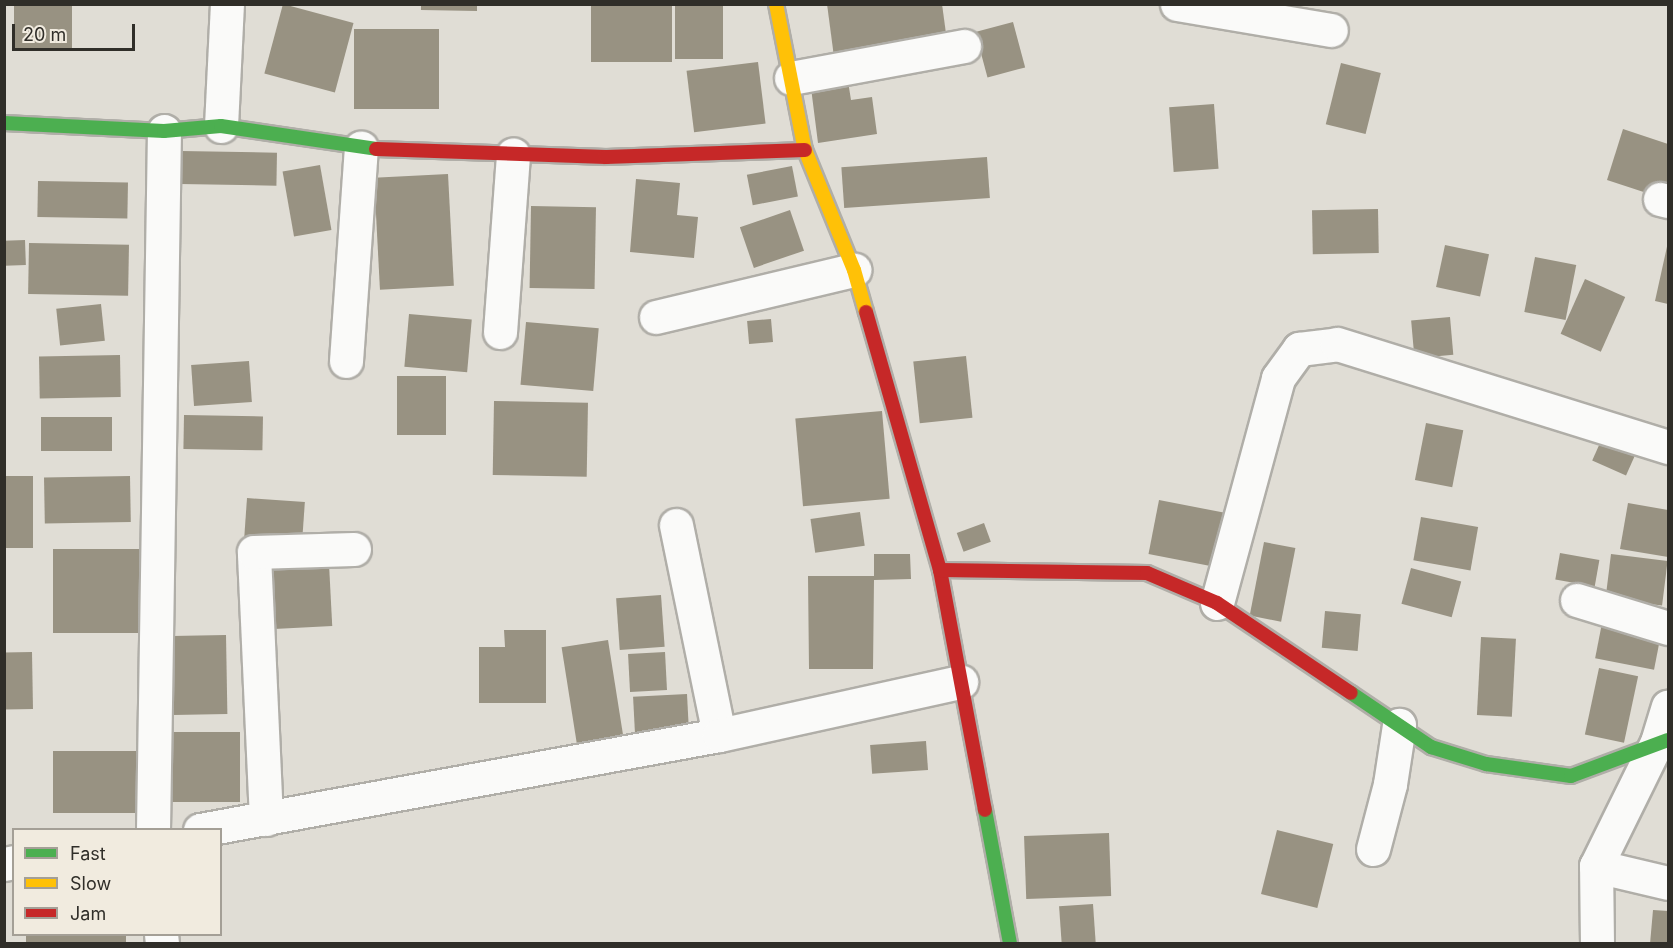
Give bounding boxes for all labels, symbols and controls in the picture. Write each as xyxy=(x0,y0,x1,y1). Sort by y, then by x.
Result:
scale bar xyxy=(15,12,138,50)
text: 20 m xyxy=(23,24,66,45)
legend xyxy=(12,828,222,936)
text: Fast xyxy=(70,843,106,864)
text: Slow xyxy=(70,873,111,894)
text: Jam xyxy=(70,903,106,924)

